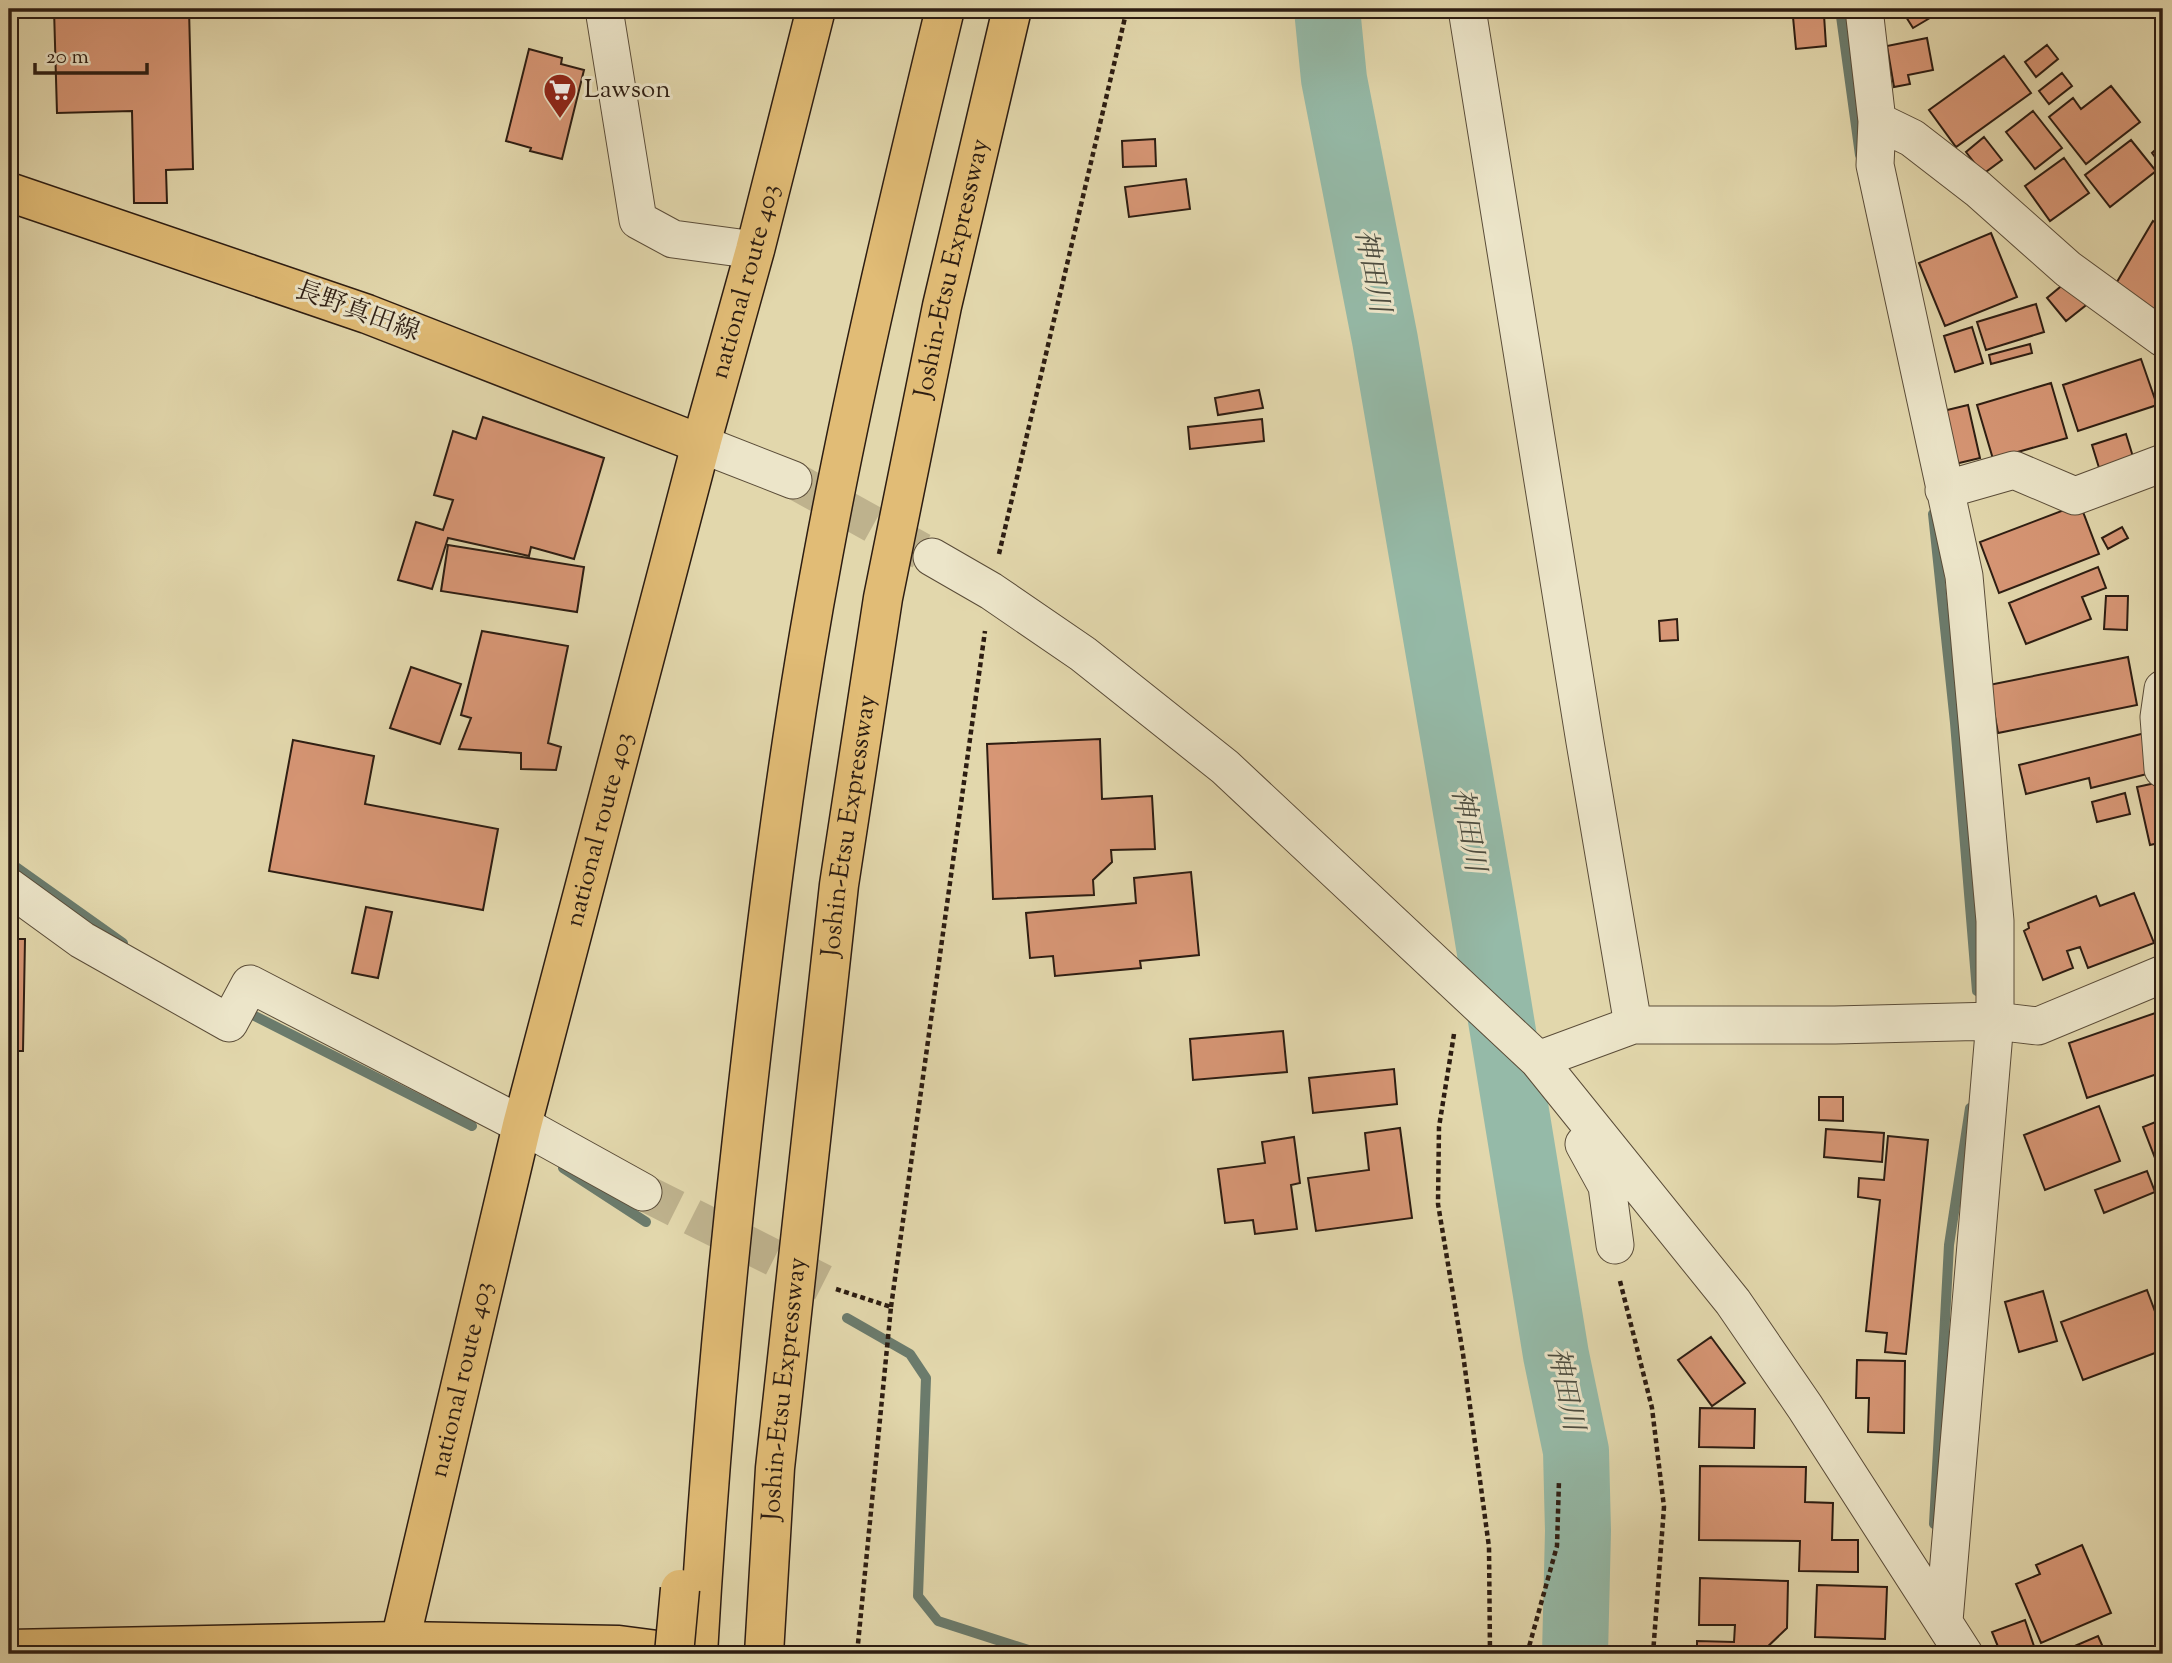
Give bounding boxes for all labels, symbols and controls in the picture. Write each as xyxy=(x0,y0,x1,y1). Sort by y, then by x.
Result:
scale bar xyxy=(35,32,147,76)
text: 20 m xyxy=(46,43,89,73)
supermarket icon: Lawson xyxy=(541,71,579,120)
place label: Lawson xyxy=(584,72,671,109)
street label: Joshin-Etsu Expressway xyxy=(905,135,999,403)
street label: national route 403 xyxy=(701,180,789,383)
water label: 神田川 xyxy=(1343,226,1399,319)
street label: 長野真田線 xyxy=(290,272,424,352)
street label: Joshin-Etsu Expressway xyxy=(813,692,886,961)
street label: national route 403 xyxy=(556,728,643,931)
water label: 神田川 xyxy=(1440,785,1495,878)
street label: Joshin-Etsu Expressway xyxy=(753,1255,817,1524)
street label: national route 403 xyxy=(421,1278,503,1481)
water label: 神田川 xyxy=(1536,1344,1593,1437)

